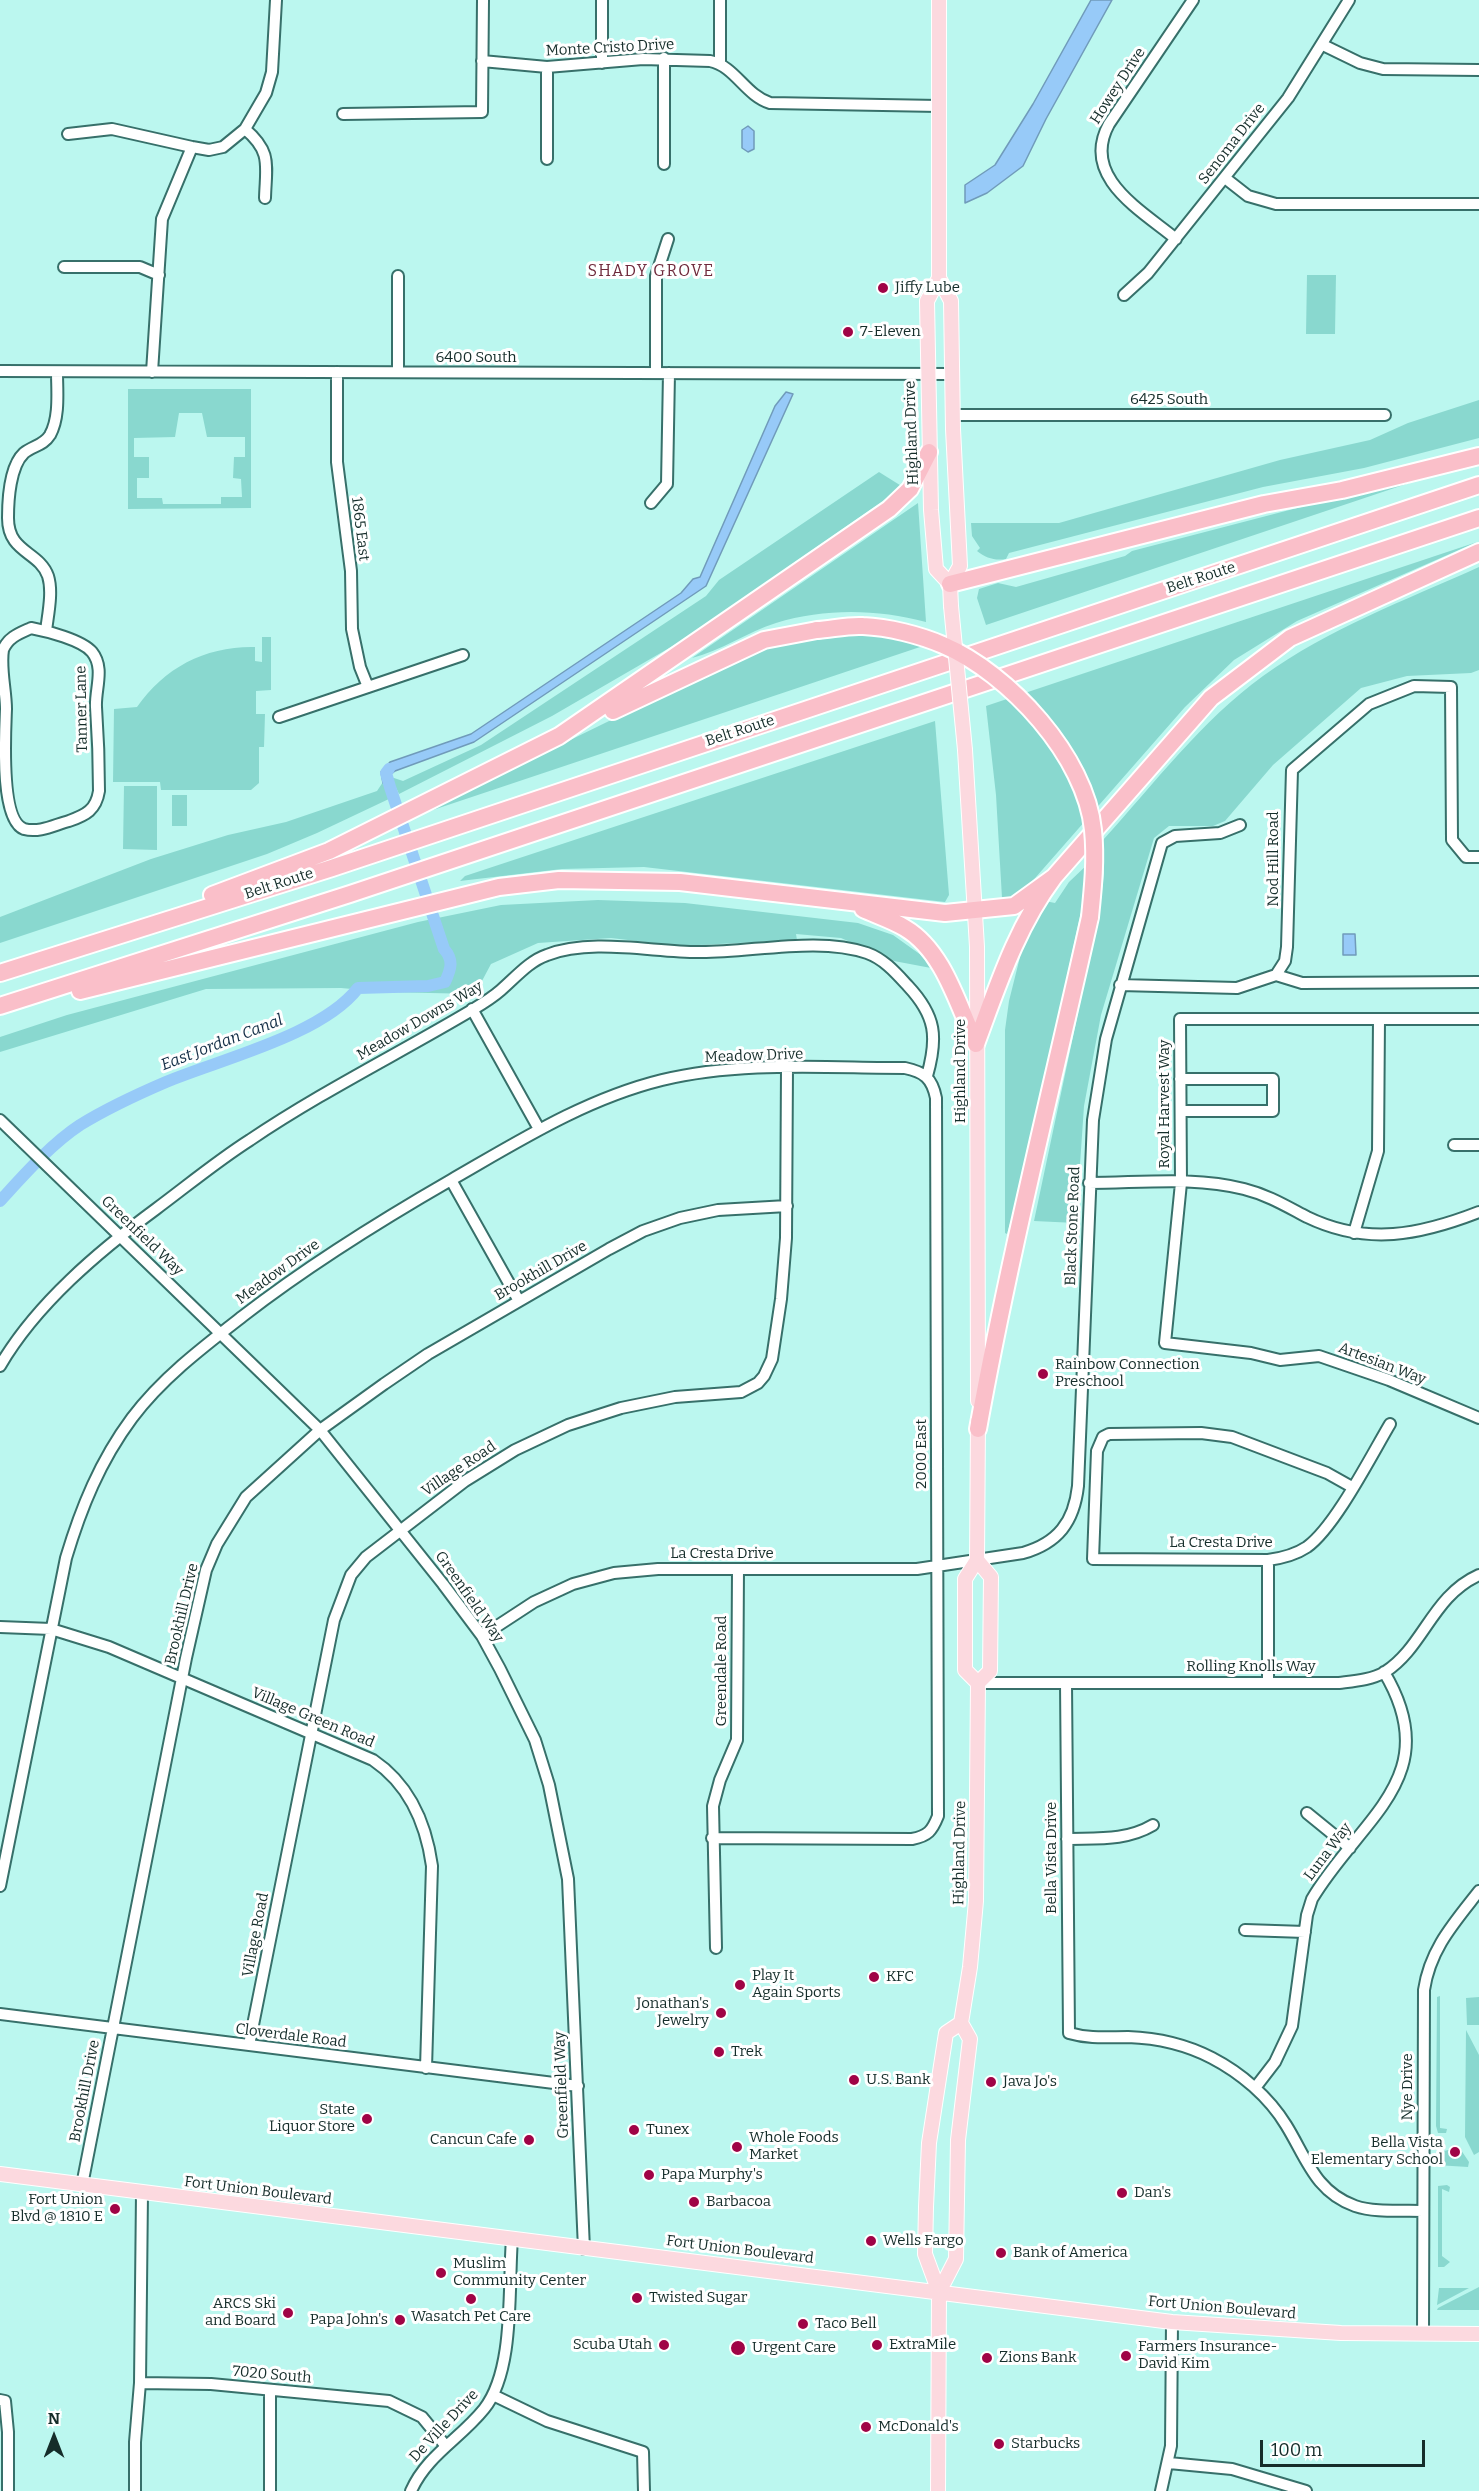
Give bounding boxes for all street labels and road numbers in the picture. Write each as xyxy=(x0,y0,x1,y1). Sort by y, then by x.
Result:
street label: Monte Cristo Drive xyxy=(545,36,675,60)
street label: Howey Drive xyxy=(1087,44,1149,128)
street label: Senoma Drive xyxy=(1195,100,1269,188)
street label: 6400 South xyxy=(435,349,517,367)
street label: Highland Drive xyxy=(901,380,923,486)
street label: 6425 South xyxy=(1130,391,1208,409)
street label: 1865 East xyxy=(347,496,373,562)
street label: Belt Route xyxy=(1164,558,1238,598)
street label: Tanner Lane xyxy=(72,665,92,753)
street label: Belt Route xyxy=(703,711,777,751)
street label: Nod Hill Road xyxy=(1265,811,1283,907)
street label: Belt Route xyxy=(242,864,316,904)
street label: Meadow Downs Way xyxy=(354,978,486,1064)
street label: Highland Drive xyxy=(952,1019,970,1123)
street label: Royal Harvest Way xyxy=(1156,1040,1174,1168)
street label: Meadow Drive xyxy=(704,1045,804,1067)
street label: Black Stone Road xyxy=(1062,1166,1084,1286)
street label: Greenfield Way xyxy=(97,1192,187,1280)
street label: Meadow Drive xyxy=(233,1236,323,1308)
street label: Brookhill Drive xyxy=(492,1237,590,1305)
street label: Artesian Way xyxy=(1336,1339,1428,1389)
street label: 2000 East xyxy=(913,1419,931,1489)
street label: Village Road xyxy=(419,1438,499,1500)
street label: La Cresta Drive xyxy=(1169,1534,1273,1552)
street label: La Cresta Drive xyxy=(670,1545,774,1563)
street label: Greenfield Way xyxy=(431,1548,507,1646)
street label: Brookhill Drive xyxy=(162,1562,202,1666)
street label: Greendale Road xyxy=(713,1616,731,1726)
street label: Rolling Knolls Way xyxy=(1186,1658,1316,1676)
street label: Village Green Road xyxy=(249,1684,377,1752)
street label: Highland Drive xyxy=(950,1801,970,1905)
street label: Bella Vista Drive xyxy=(1043,1802,1061,1914)
street label: Luna Way xyxy=(1300,1820,1356,1884)
street label: Village Road xyxy=(239,1891,273,1979)
street label: Cloverdale Road xyxy=(234,2020,348,2052)
street label: Greenfield Way xyxy=(551,2031,573,2139)
street label: Brookhill Drive xyxy=(66,2038,104,2144)
street label: Nye Drive xyxy=(1399,2053,1417,2121)
street label: Fort Union Boulevard xyxy=(183,2173,333,2209)
street label: Fort Union Boulevard xyxy=(665,2232,815,2268)
street label: Fort Union Boulevard xyxy=(1147,2293,1297,2323)
street label: 7020 South xyxy=(232,2363,312,2387)
street label: De Ville Drive xyxy=(406,2386,482,2466)

